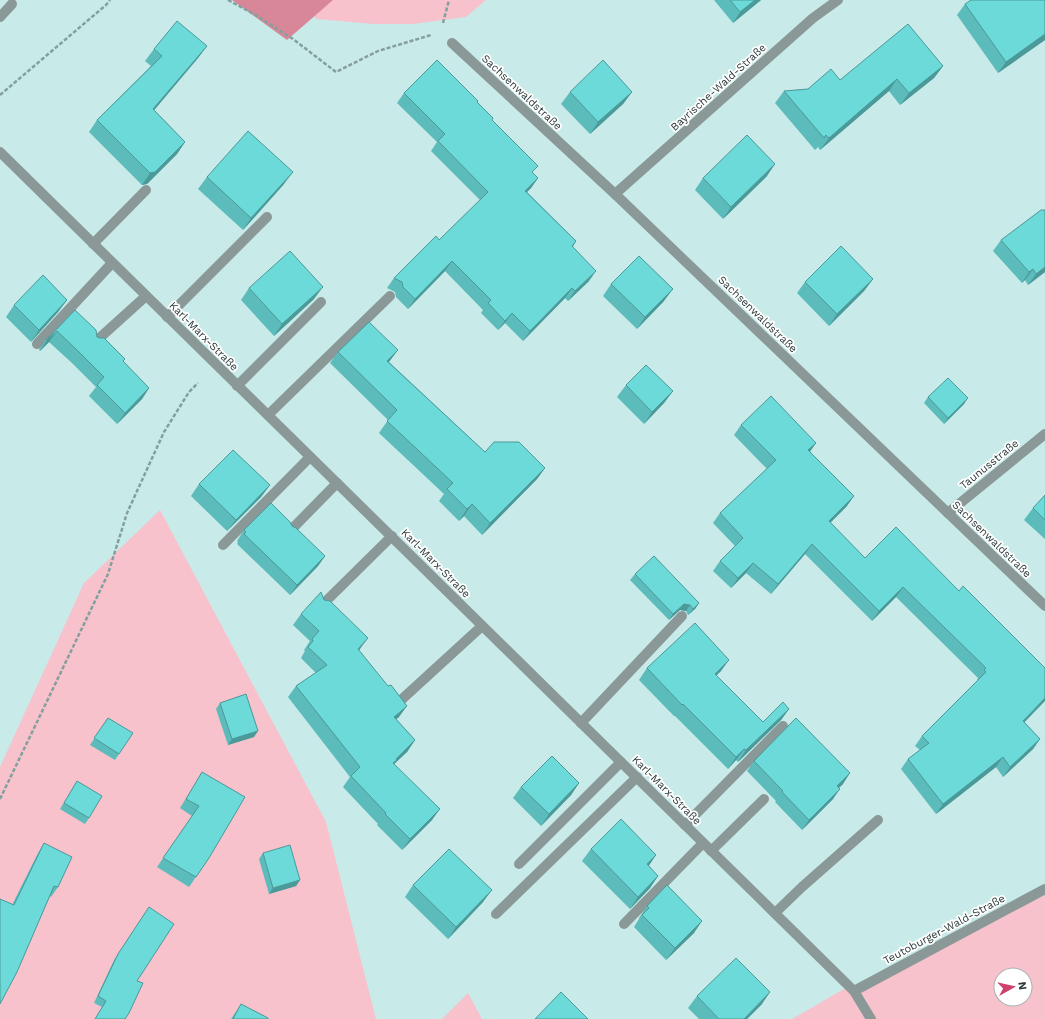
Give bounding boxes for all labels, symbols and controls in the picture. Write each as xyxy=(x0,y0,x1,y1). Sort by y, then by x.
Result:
street label: Bayrische-Wald-Straße xyxy=(668,41,769,134)
street label: Sachsenwaldstraße xyxy=(479,52,564,133)
street label: Sachsenwaldstraße xyxy=(715,273,800,355)
street label: Karl-Marx-Straße xyxy=(166,299,241,374)
street label: Taunusstraße xyxy=(957,437,1021,492)
street label: Sachsenwaldstraße xyxy=(949,498,1034,580)
street label: Karl-Marx-Straße xyxy=(398,526,473,601)
street label: Karl-Marx-Straße xyxy=(629,753,704,828)
street label: Teutoburger-Wald-Straße xyxy=(881,892,1007,967)
north arrow xyxy=(993,967,1033,1007)
text: N xyxy=(1015,981,1029,991)

